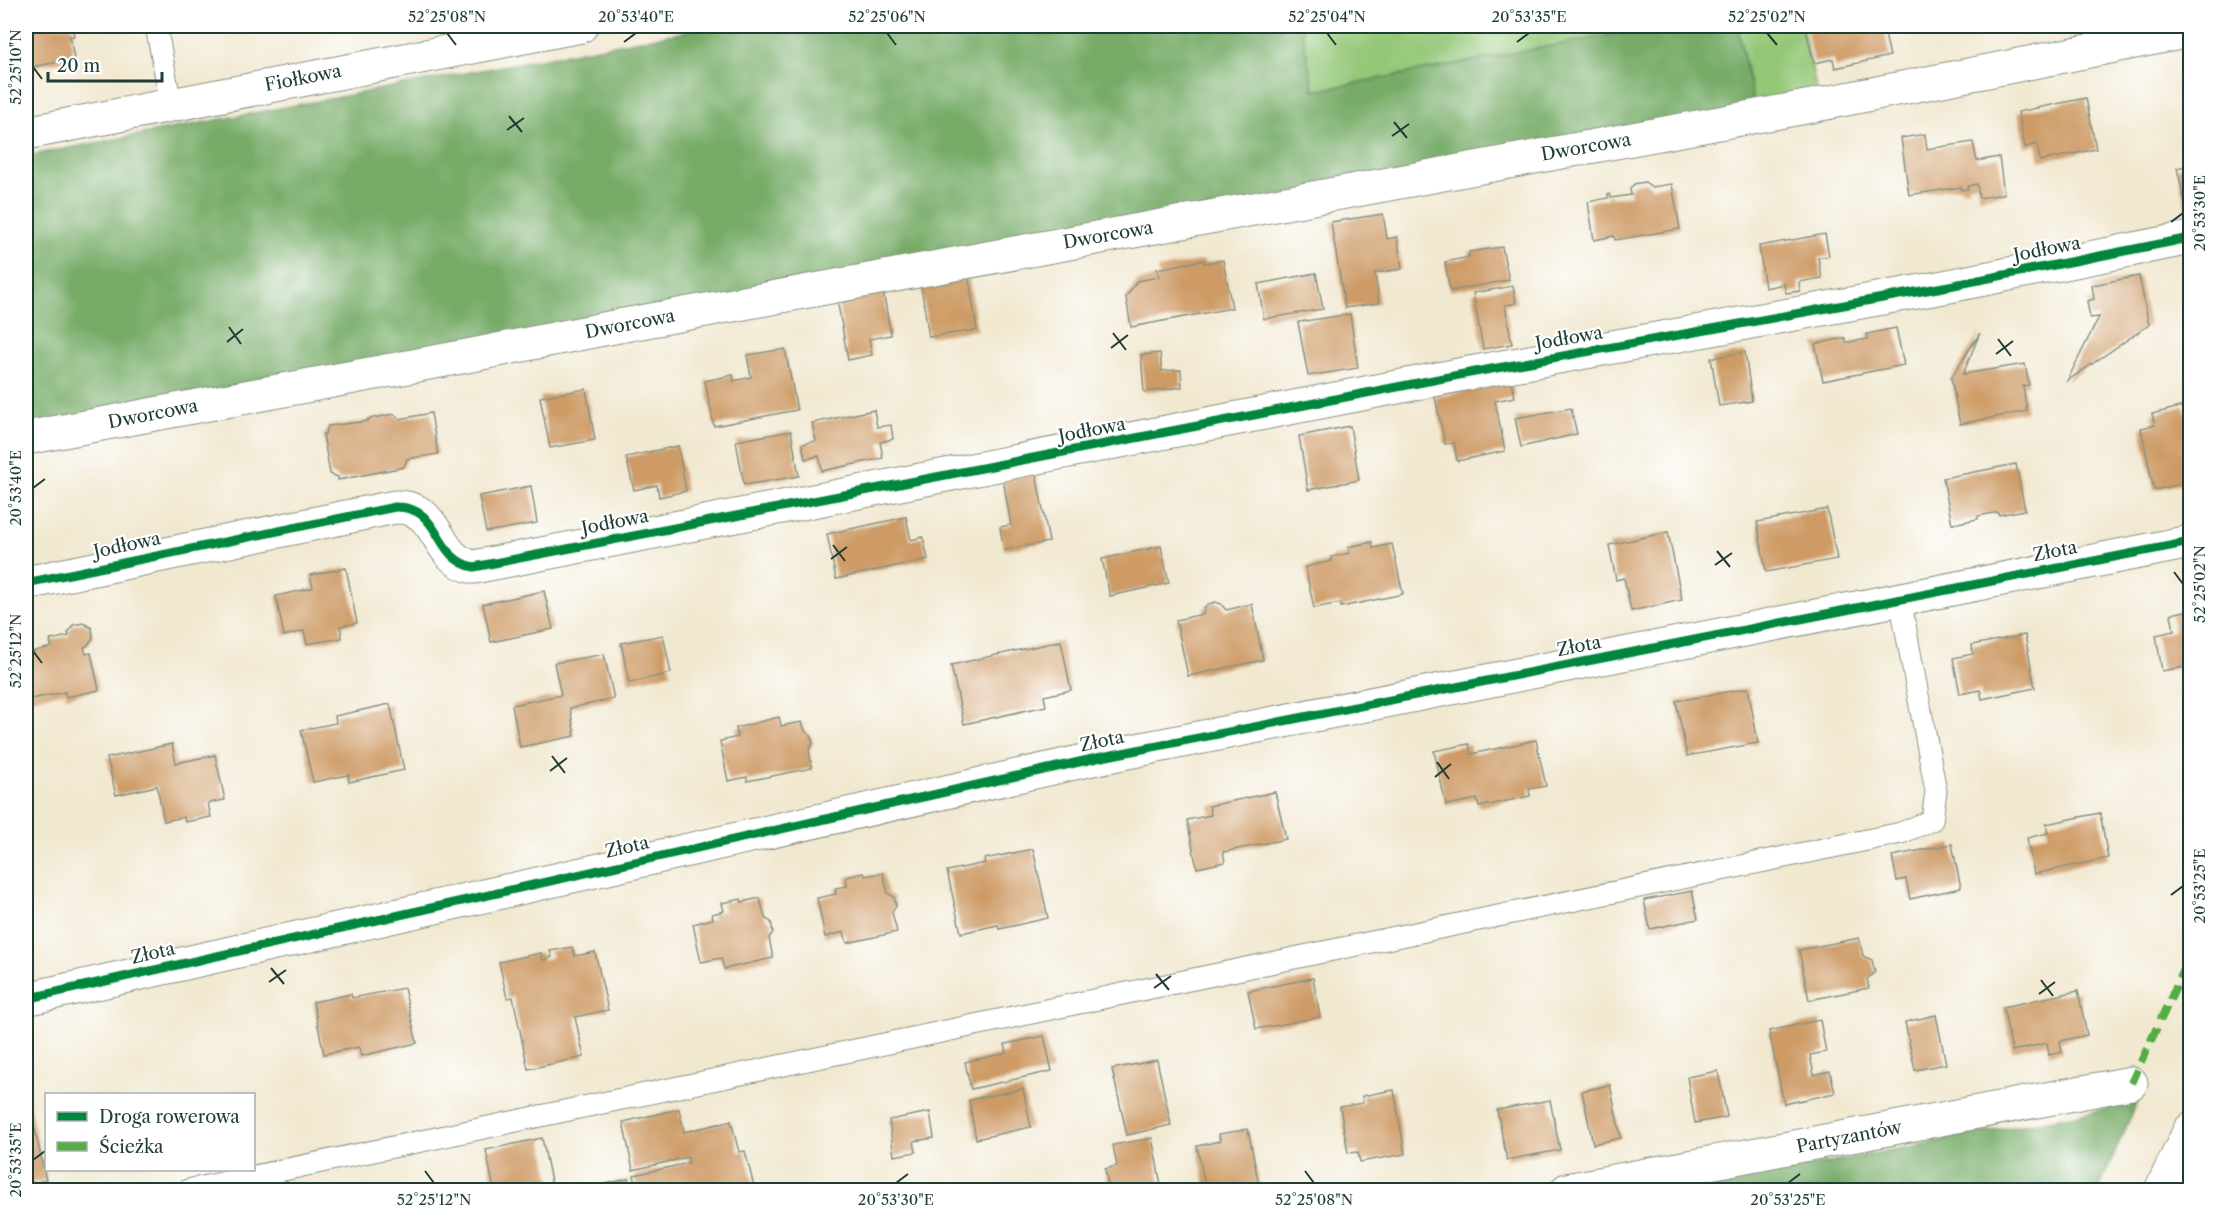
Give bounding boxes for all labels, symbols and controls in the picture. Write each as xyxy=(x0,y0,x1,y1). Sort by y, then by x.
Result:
text: 52°25'08"N xyxy=(408,7,486,26)
text: 20°53'40"E xyxy=(598,7,674,26)
text: 52°25'06"N xyxy=(848,7,926,26)
text: 52°25'04"N xyxy=(1288,7,1366,26)
text: 20°53'35"E xyxy=(1491,7,1567,26)
text: 52°25'02"N xyxy=(1728,7,1806,26)
text: 52°25'10"N xyxy=(6,29,25,105)
scale bar xyxy=(48,45,162,83)
text: 20 m xyxy=(57,55,101,77)
street label: Fiołkowa xyxy=(263,60,344,96)
street label: Dworcowa xyxy=(1539,128,1633,166)
text: 20°53'30"E xyxy=(2190,175,2209,251)
street label: Dworcowa xyxy=(1061,216,1155,254)
street label: Jodłowa xyxy=(2009,232,2083,267)
street label: Dworcowa xyxy=(583,304,677,344)
street label: Jodłowa xyxy=(1531,321,1605,355)
street label: Dworcowa xyxy=(106,394,200,434)
street label: Jodłowa xyxy=(1054,413,1128,448)
text: 20°53'40"E xyxy=(6,450,25,526)
street label: Jodłowa xyxy=(577,505,651,540)
street label: Jodłowa xyxy=(89,527,163,563)
street label: Złota xyxy=(2031,536,2079,566)
text: 52°25'02"N xyxy=(2190,545,2209,623)
text: 52°25'12"N xyxy=(6,614,25,688)
street label: Złota xyxy=(1555,631,1603,661)
street label: Złota xyxy=(1078,726,1127,756)
street label: Złota xyxy=(603,831,652,863)
text: 20°53'25"E xyxy=(2190,848,2209,924)
street label: Złota xyxy=(129,937,178,969)
legend xyxy=(45,1093,255,1171)
text: Droga rowerowa xyxy=(99,1106,240,1128)
street label: Partyzantów xyxy=(1794,1116,1905,1158)
text: 20°53'35"E xyxy=(6,1122,25,1198)
text: Ścieżka xyxy=(99,1135,164,1158)
text: 52°25'12"N xyxy=(397,1190,471,1209)
text: 20°53'30"E xyxy=(858,1190,934,1209)
text: 52°25'08"N xyxy=(1275,1190,1353,1209)
text: 20°53'25"E xyxy=(1750,1190,1826,1209)

